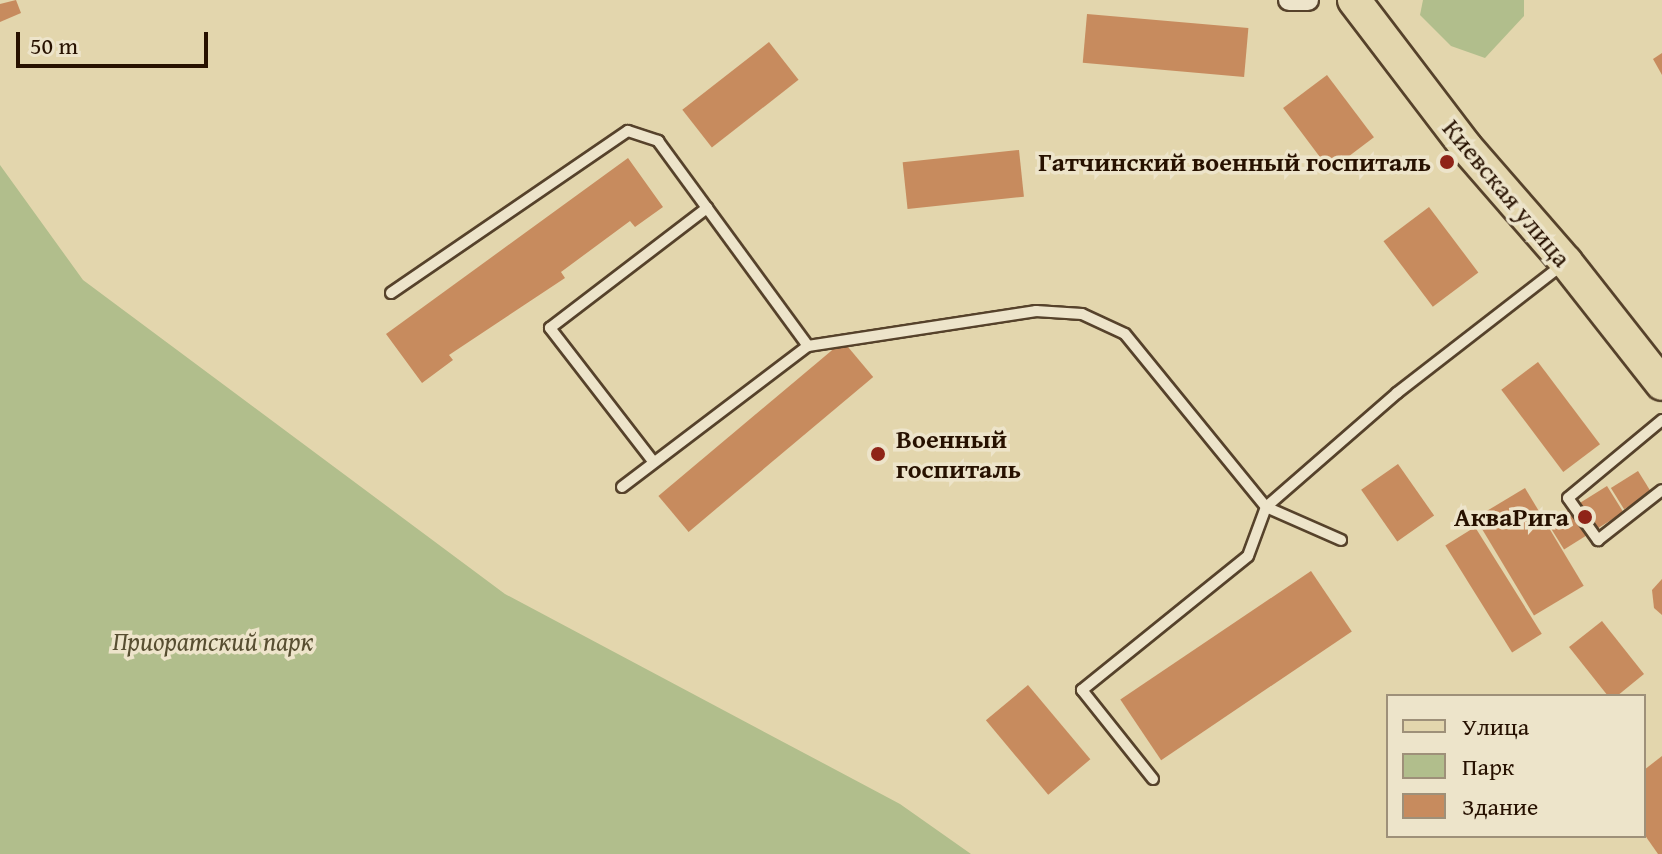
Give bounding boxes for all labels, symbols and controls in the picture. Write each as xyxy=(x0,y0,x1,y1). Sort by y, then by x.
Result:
scale bar xyxy=(20,16,212,66)
text: 50 m xyxy=(30,28,78,63)
street label: Киевская улица xyxy=(1436,113,1578,273)
place label: Гатчинский военный госпиталь xyxy=(1038,146,1431,178)
marker: Гатчинский военный госпиталь xyxy=(1438,153,1456,171)
place label: Военный госпиталь xyxy=(896,423,1021,484)
marker: Военный госпиталь xyxy=(867,443,889,465)
place label: АкваРига xyxy=(1454,501,1569,533)
marker: АкваРига xyxy=(1576,508,1594,526)
park label: Приоратский парк xyxy=(112,625,314,657)
legend xyxy=(1386,694,1646,838)
text: Улица xyxy=(1462,709,1529,744)
text: Парк xyxy=(1462,749,1514,784)
text: Здание xyxy=(1462,789,1538,824)

